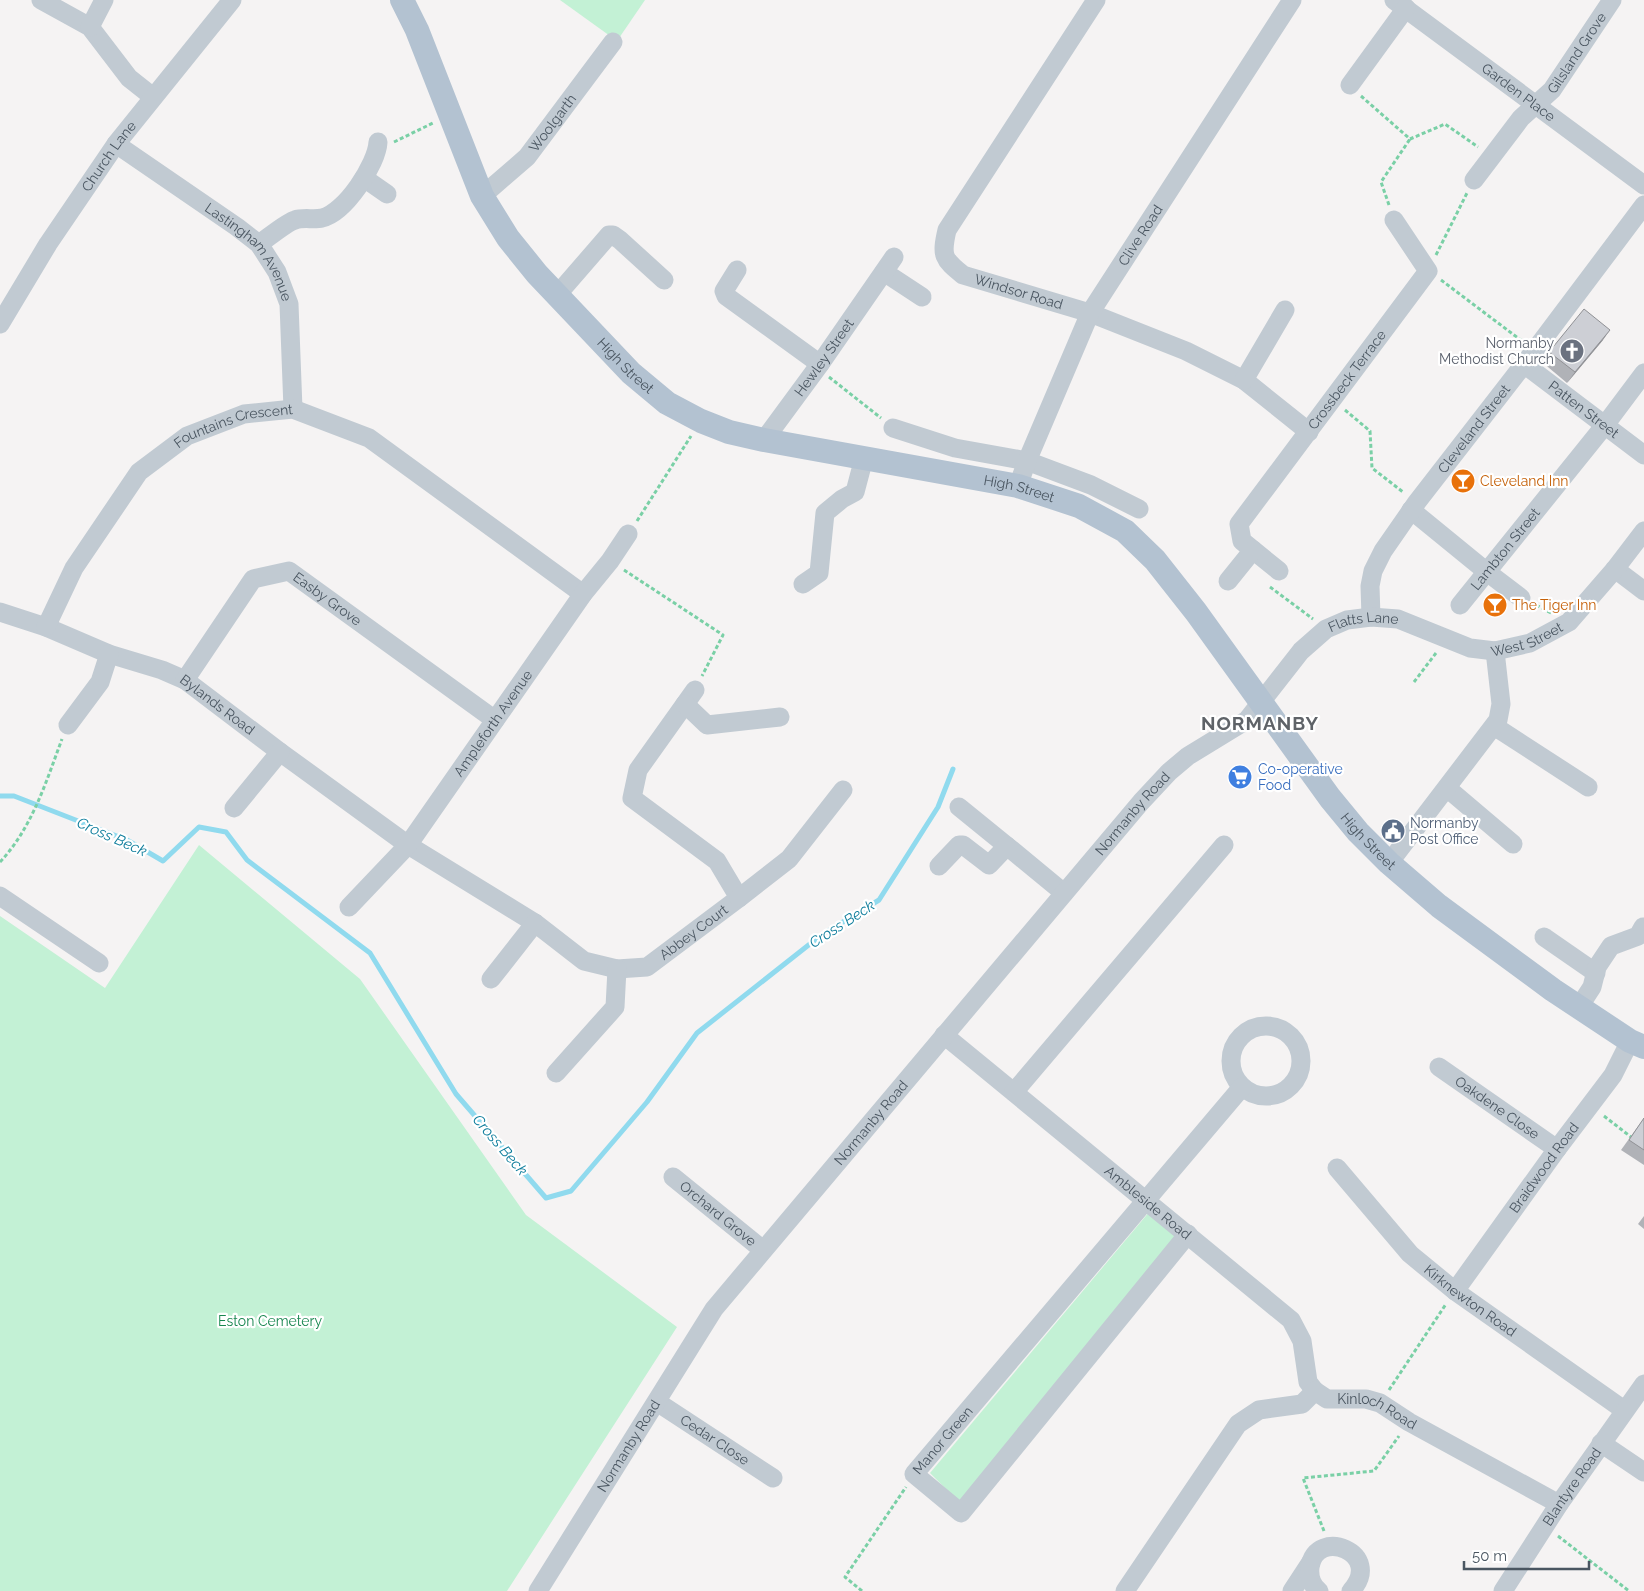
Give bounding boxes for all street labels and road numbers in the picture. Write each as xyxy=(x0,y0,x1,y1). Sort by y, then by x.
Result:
street label: Gilsland Grove xyxy=(1544,10,1609,97)
street label: Garden Place xyxy=(1479,60,1558,125)
street label: Woolgarth xyxy=(526,91,579,155)
street label: Church Lane xyxy=(78,118,139,194)
street label: Lastingham Avenue xyxy=(202,200,295,303)
street label: Clive Road xyxy=(1115,202,1166,269)
street label: Windsor Road xyxy=(973,271,1065,312)
street label: Hewley Street xyxy=(791,315,857,399)
street label: Crossbeck Terrace xyxy=(1305,327,1389,432)
street label: High Street xyxy=(594,335,657,397)
street label: Patten Street xyxy=(1545,377,1622,441)
street label: Cleveland Street xyxy=(1435,381,1513,476)
street label: Fountains Crescent xyxy=(171,401,294,451)
street label: High Street xyxy=(982,472,1057,506)
street label: Lambton Street xyxy=(1467,504,1543,593)
street label: Easby Grove xyxy=(290,569,365,629)
street label: Flatts Lane xyxy=(1326,609,1399,635)
street label: West Street xyxy=(1489,619,1566,660)
street label: Ampleforth Avenue xyxy=(450,667,535,779)
street label: Bylands Road xyxy=(177,671,258,738)
street label: Normanby Road xyxy=(1092,768,1173,858)
street label: High Street xyxy=(1338,810,1399,873)
street label: Abbey Court xyxy=(656,901,731,963)
street label: Oakdene Close xyxy=(1452,1073,1542,1142)
street label: Normanby Road xyxy=(831,1077,911,1168)
street label: Braidwood Road xyxy=(1506,1120,1582,1216)
street label: Ambleside Road xyxy=(1102,1162,1194,1243)
street label: Orchard Grove xyxy=(677,1178,760,1249)
street label: Kirknewton Road xyxy=(1421,1261,1519,1340)
street label: Kinloch Road xyxy=(1337,1391,1419,1433)
street label: Normanby Road xyxy=(594,1397,663,1495)
street label: Manor Green xyxy=(909,1403,976,1477)
street label: Cedar Close xyxy=(677,1411,752,1468)
street label: Blantyre Road xyxy=(1539,1445,1604,1529)

